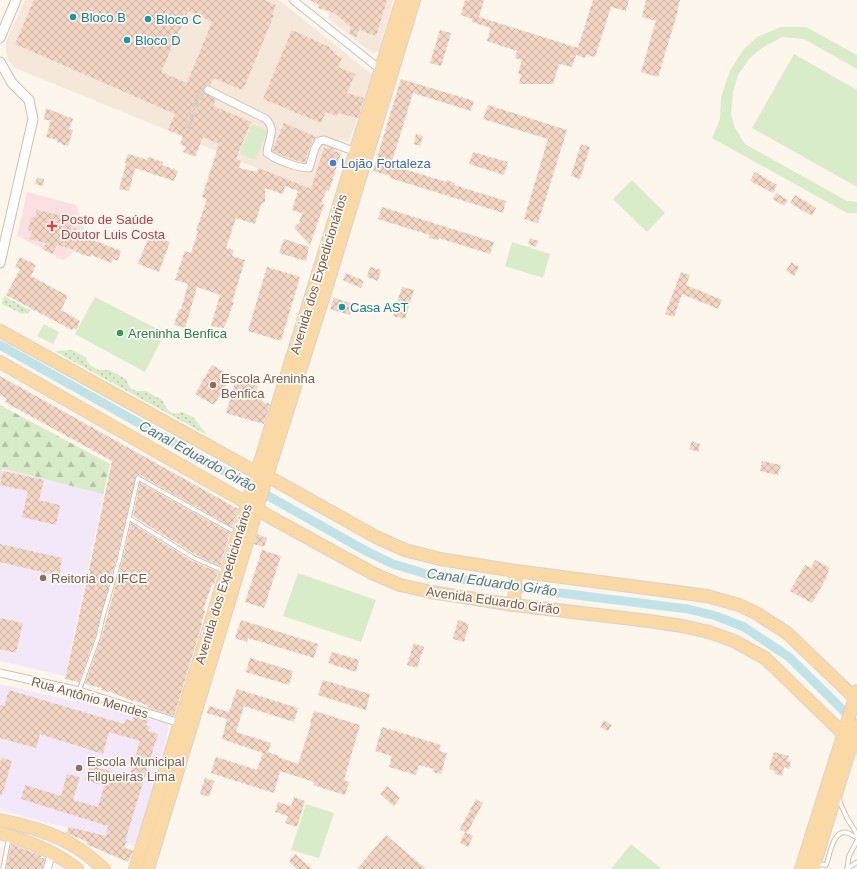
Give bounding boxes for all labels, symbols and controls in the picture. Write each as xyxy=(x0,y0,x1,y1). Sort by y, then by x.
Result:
place label: Bloco B xyxy=(81,10,126,25)
marker: Bloco B xyxy=(68,12,78,22)
place label: Bloco C xyxy=(156,12,202,27)
marker: Bloco C xyxy=(143,14,153,24)
place label: Bloco D xyxy=(135,33,181,48)
marker: Bloco D xyxy=(122,35,132,45)
place label: Lojão Fortaleza xyxy=(341,156,431,171)
marker: Lojão Fortaleza xyxy=(328,158,338,168)
street label: Avenida dos Expedicionários xyxy=(287,192,350,356)
place label: Posto de Saúde Doutor Luis Costa xyxy=(61,212,166,242)
marker: Posto de Saúde Doutor Luis Costa xyxy=(46,220,58,232)
place label: Casa AST xyxy=(350,300,409,315)
marker: Casa AST xyxy=(337,302,347,312)
place label: Areninha Benfica xyxy=(128,326,228,341)
marker: Areninha Benfica xyxy=(115,328,125,338)
place label: Escola Areninha Benfica xyxy=(221,371,316,401)
marker: Escola Areninha Benfica xyxy=(208,380,218,390)
water label: Canal Eduardo Girão xyxy=(137,417,260,495)
street label: Avenida dos Expedicionários xyxy=(192,502,255,666)
water label: Canal Eduardo Girão xyxy=(426,565,558,599)
place label: Reitoria do IFCE xyxy=(51,571,147,586)
marker: Reitoria do IFCE xyxy=(38,573,48,583)
street label: Avenida Eduardo Girão xyxy=(425,584,561,617)
street label: Rua Antônio Mendes xyxy=(30,674,150,721)
place label: Escola Municipal Filgueiras Lima xyxy=(87,754,185,784)
marker: Escola Municipal Filgueiras Lima xyxy=(74,763,84,773)

